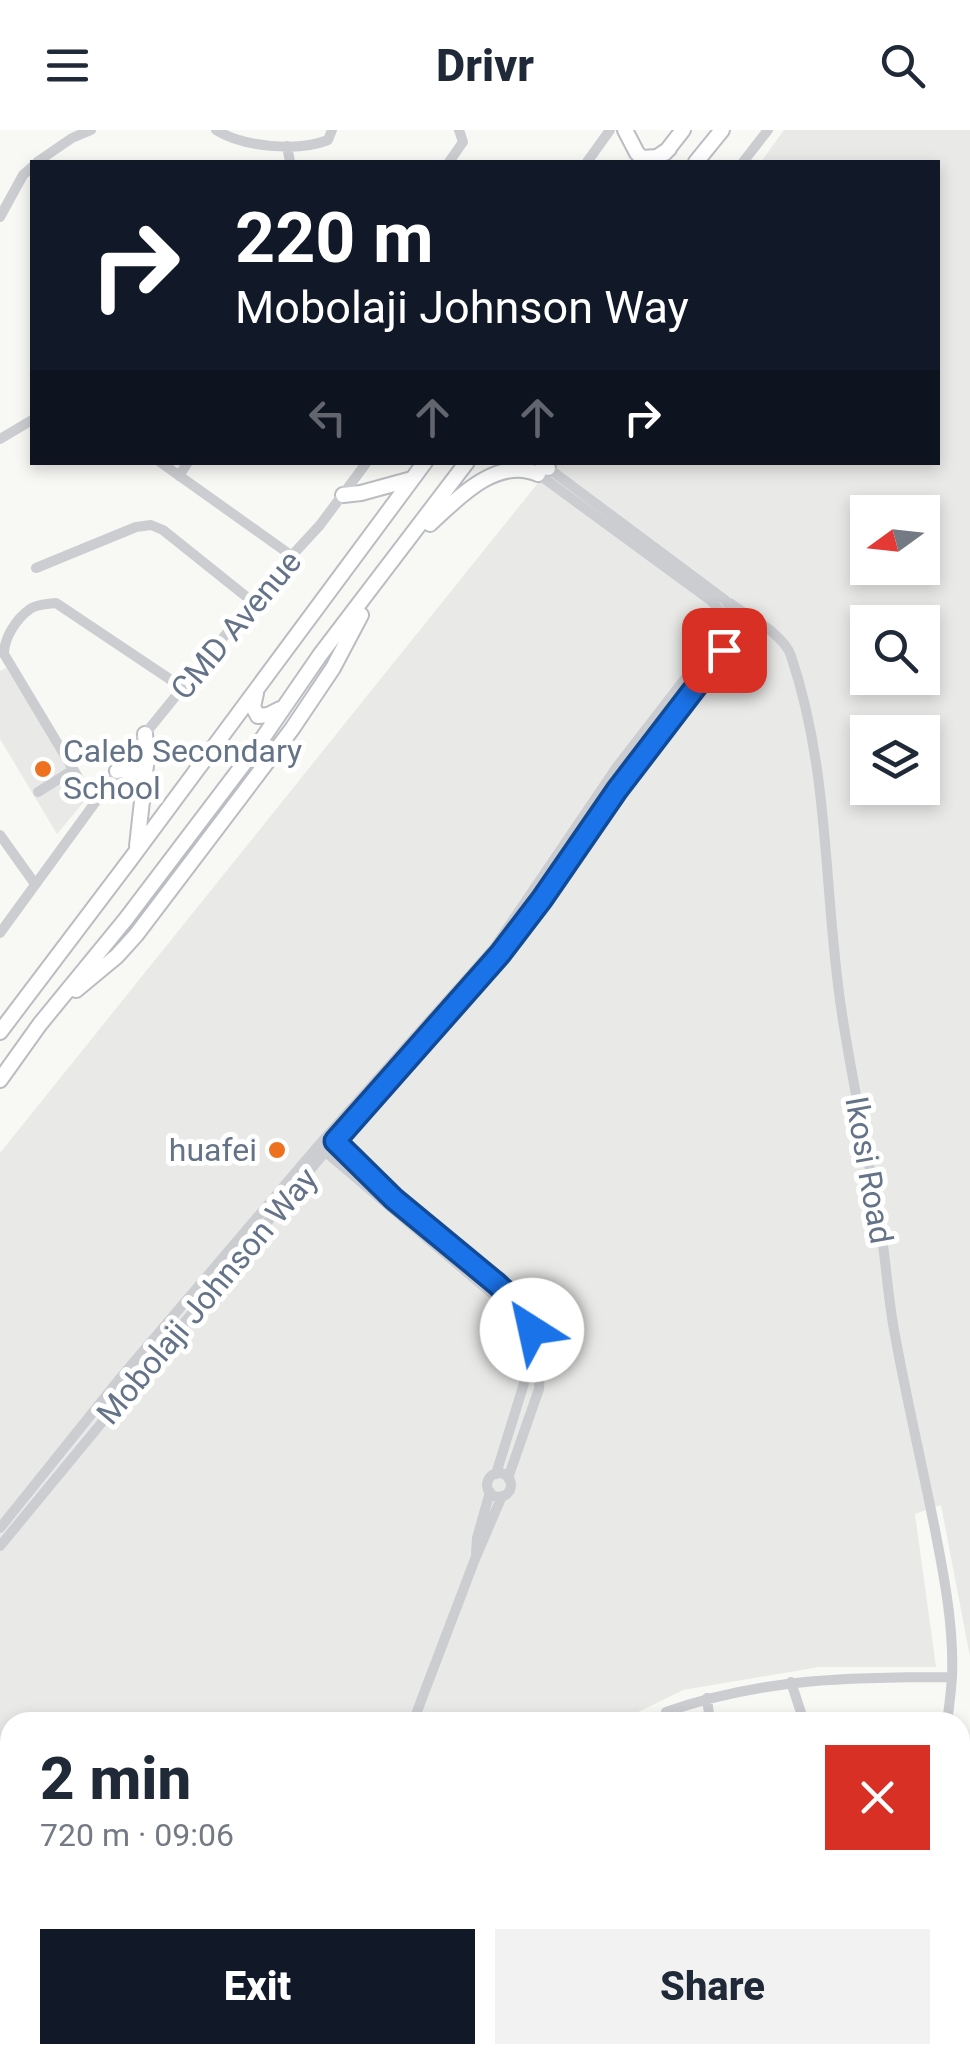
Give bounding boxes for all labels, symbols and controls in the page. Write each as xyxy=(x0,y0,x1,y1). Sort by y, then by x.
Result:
icon: menu xyxy=(40,38,95,93)
icon: search xyxy=(875,38,930,93)
text: Drivr xyxy=(436,39,534,92)
text: 220 m xyxy=(235,197,434,279)
icon: right xyxy=(70,200,200,330)
text: Mobolaji Johnson Way xyxy=(235,281,689,334)
icon: left xyxy=(300,390,355,445)
icon: ahead xyxy=(405,390,460,445)
icon: ahead xyxy=(510,390,565,445)
icon: right xyxy=(615,390,670,445)
north arrow xyxy=(850,495,940,585)
map controls xyxy=(850,495,940,805)
street label: CMD Avenue xyxy=(163,543,309,707)
button: search xyxy=(850,605,940,695)
pin xyxy=(682,608,767,693)
icon: arrive xyxy=(697,623,752,678)
button: layers xyxy=(850,715,940,805)
place label: Caleb Secondary School xyxy=(63,732,302,807)
marker: Caleb Secondary School xyxy=(32,758,54,780)
street label: Ikosi Road xyxy=(837,1093,901,1247)
place label: huafei xyxy=(169,1131,257,1169)
marker: huafei xyxy=(266,1139,288,1161)
street label: Mobolaji Johnson Way xyxy=(89,1160,325,1432)
position arrow xyxy=(480,1278,584,1382)
text: 2 min xyxy=(40,1743,191,1814)
button: close xyxy=(825,1745,930,1850)
text: 720 m · 09:06 xyxy=(40,1816,234,1854)
button: Exit xyxy=(40,1929,475,2044)
button: Share xyxy=(495,1929,930,2044)

